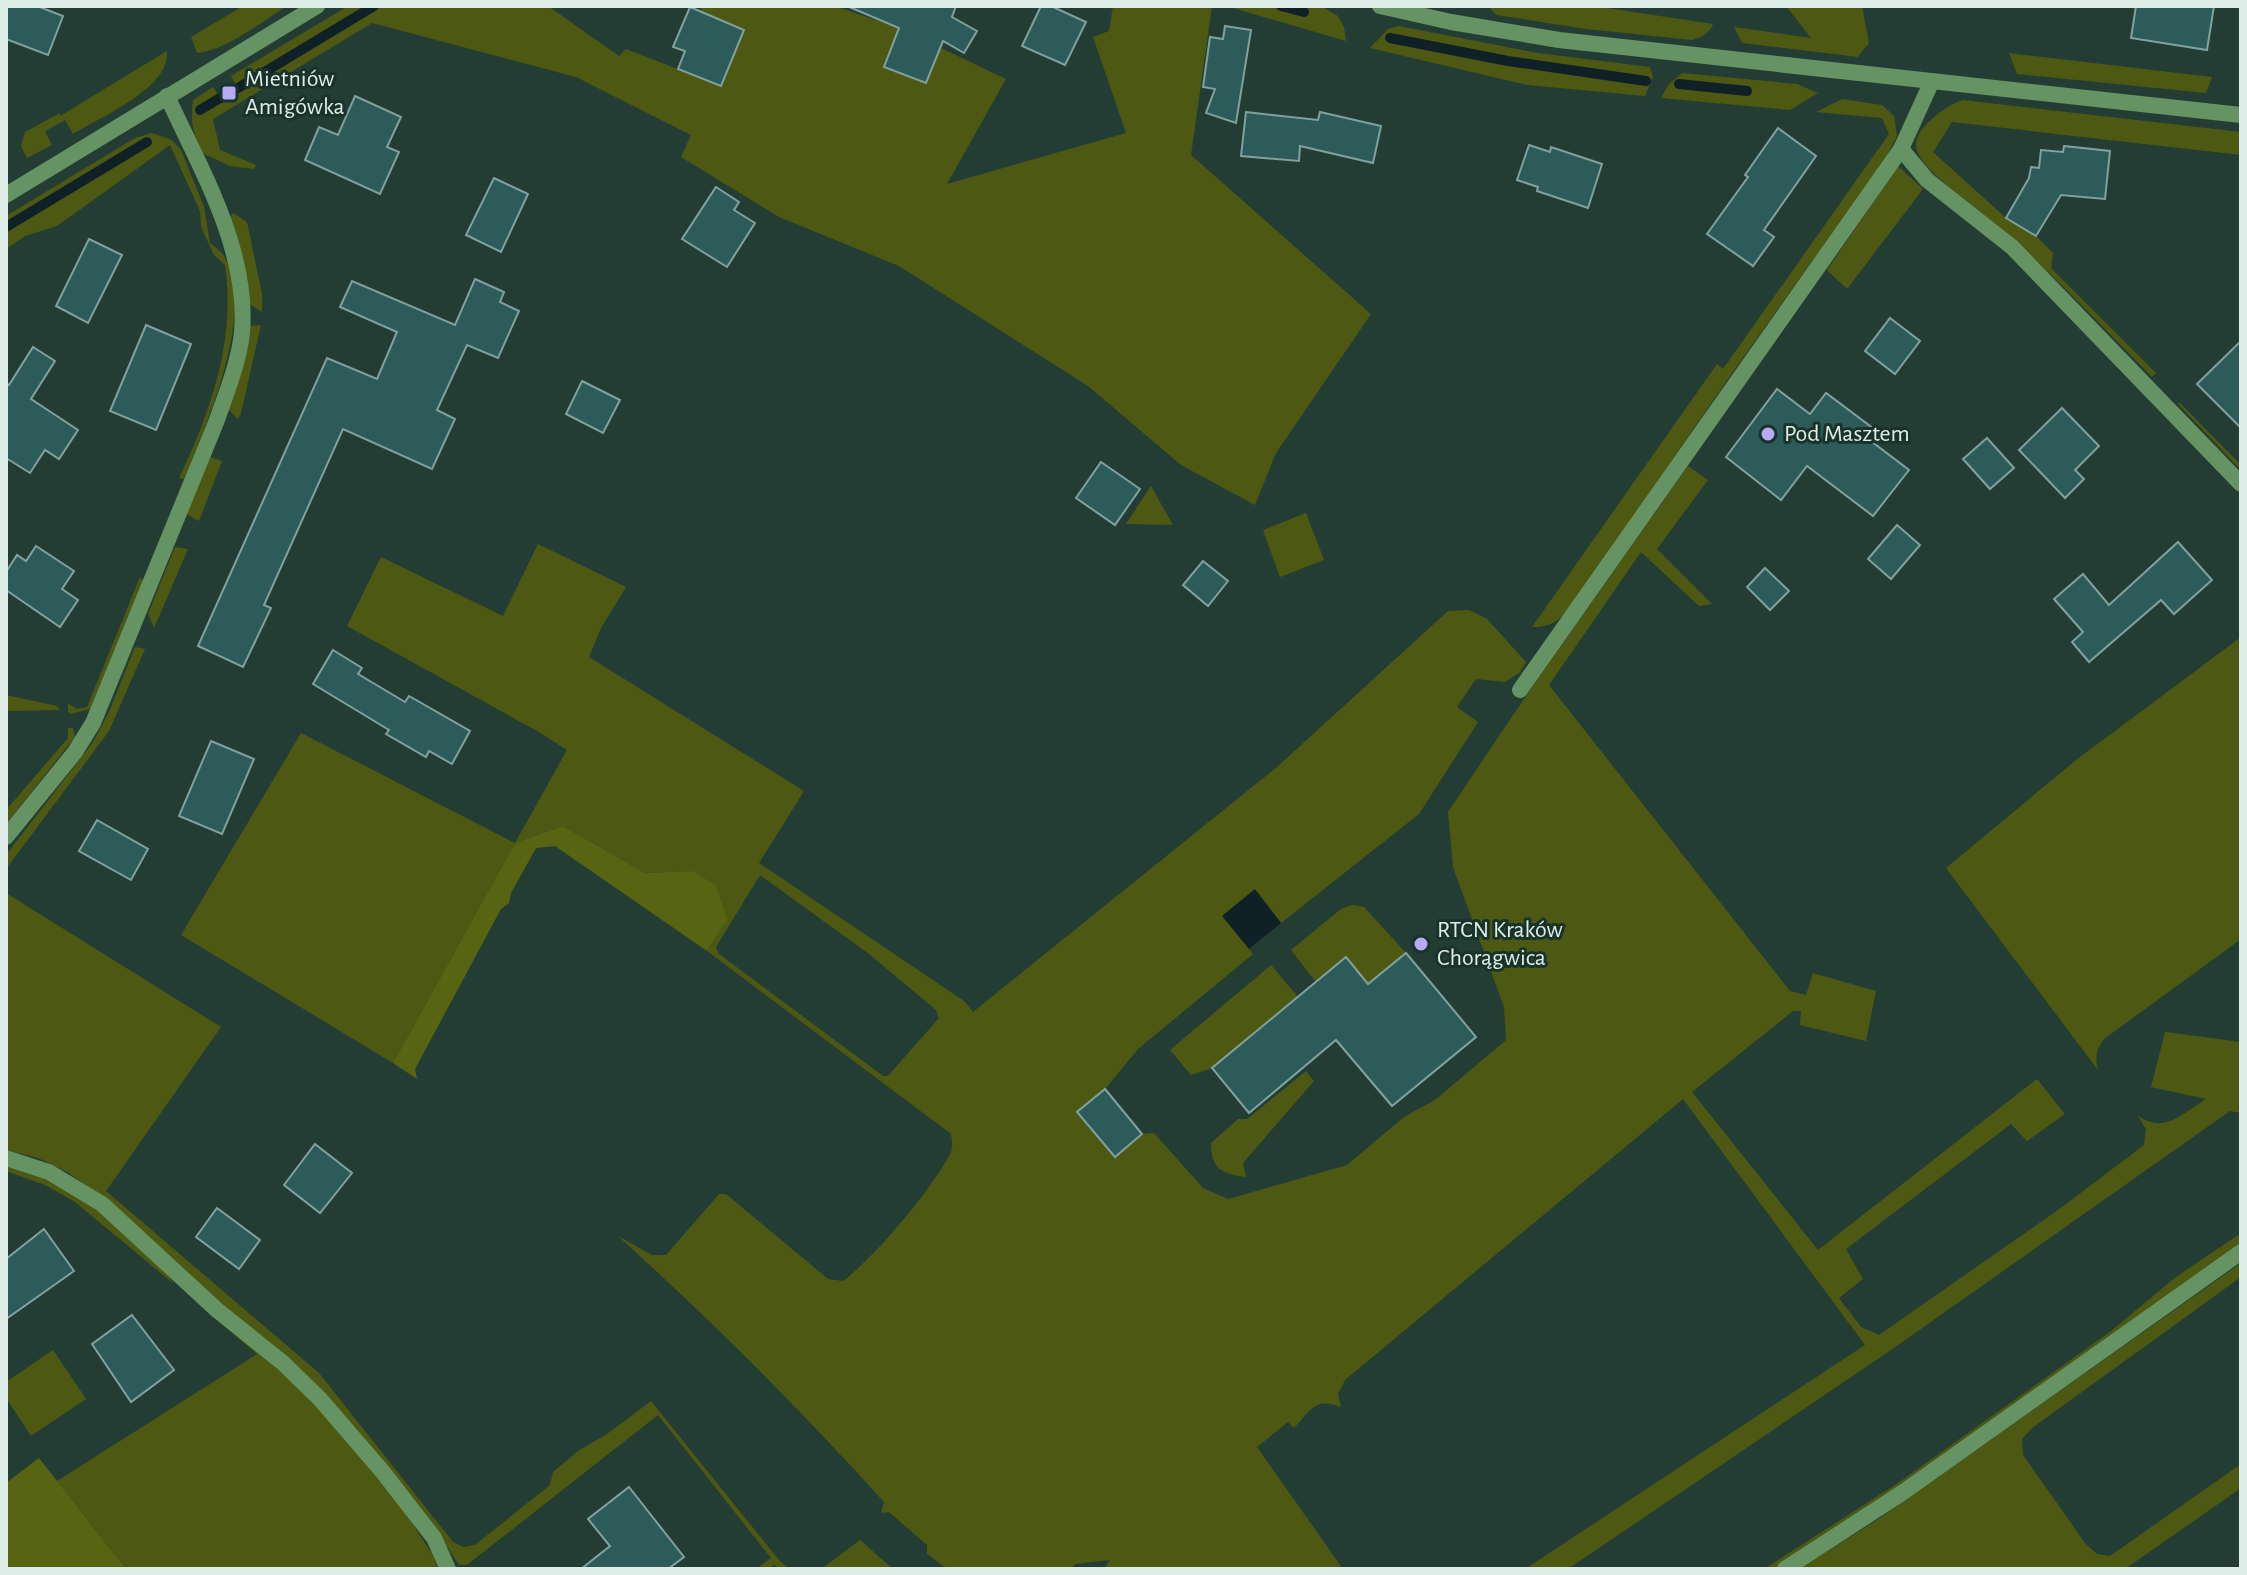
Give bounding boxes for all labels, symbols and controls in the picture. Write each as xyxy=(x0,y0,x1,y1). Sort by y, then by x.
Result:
place label: Mietniów Amigówka xyxy=(245,67,345,119)
marker: Mietniów Amigówka xyxy=(220,84,238,102)
place label: Pod Masztem xyxy=(1784,422,1910,446)
marker: Pod Masztem xyxy=(1759,425,1777,443)
place label: RTCN Kraków Chorągwica xyxy=(1437,918,1563,970)
marker: RTCN Kraków Chorągwica xyxy=(1412,935,1430,953)

